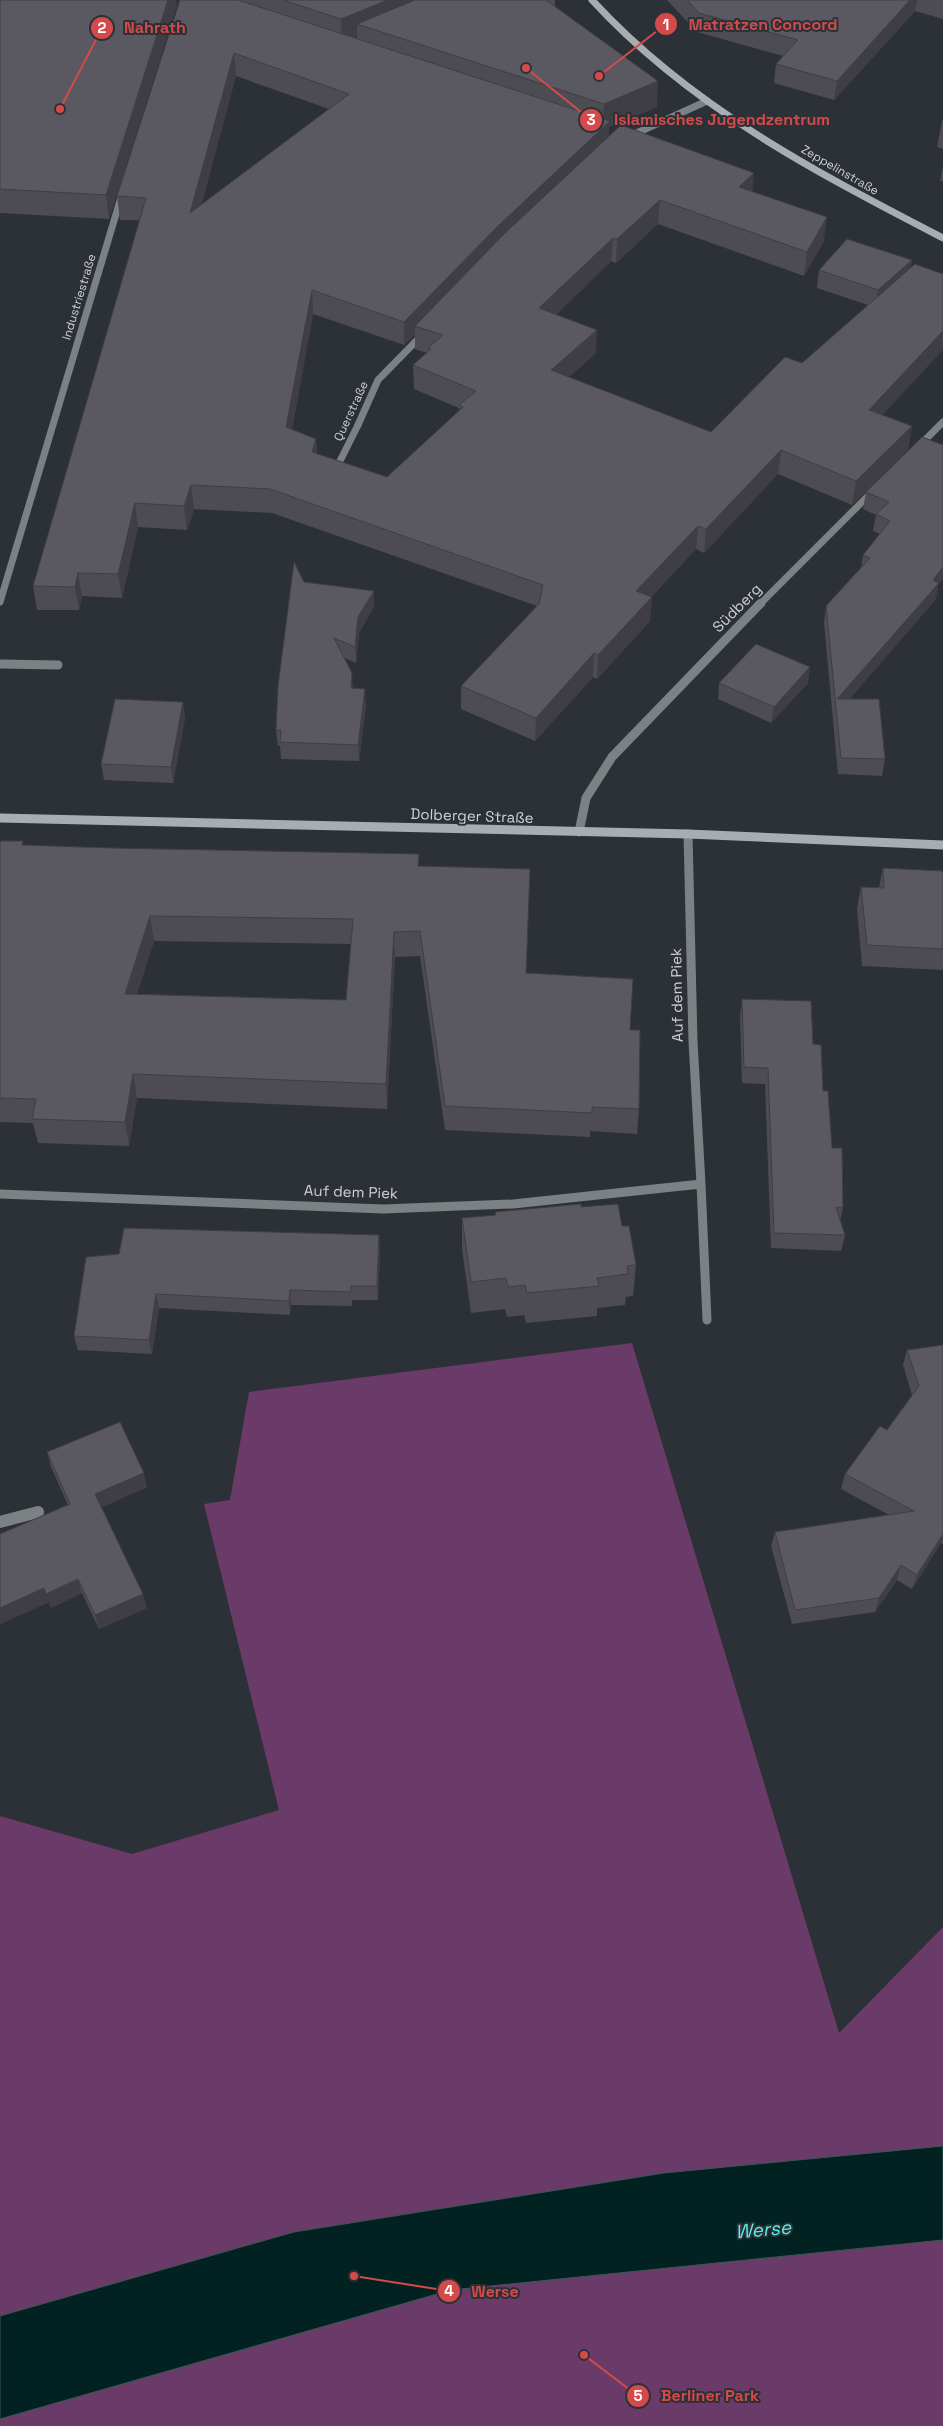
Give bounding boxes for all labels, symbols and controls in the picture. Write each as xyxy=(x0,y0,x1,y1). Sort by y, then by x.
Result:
callout: Matratzen Concord xyxy=(653,9,847,40)
callout: Nahrath xyxy=(89,12,196,43)
text: Matratzen Concord xyxy=(689,14,837,35)
text: 1 xyxy=(663,15,669,34)
text: Nahrath xyxy=(124,17,186,38)
text: 2 xyxy=(98,18,107,37)
callout: Islamisches Jugendzentrum xyxy=(579,104,840,135)
text: Islamisches Jugendzentrum xyxy=(614,109,830,130)
text: 3 xyxy=(586,110,596,129)
street label: Zeppelinstraße xyxy=(798,141,882,199)
street label: Industriestraße xyxy=(58,252,100,342)
street label: Querstraße xyxy=(330,378,372,444)
street label: Südberg xyxy=(708,579,765,636)
street label: Dolberger Straße xyxy=(410,804,534,827)
street label: Auf dem Piek xyxy=(666,948,687,1042)
street label: Auf dem Piek xyxy=(304,1180,398,1203)
water label: Werse xyxy=(734,2215,793,2244)
callout: Werse xyxy=(437,2276,529,2307)
text: 4 xyxy=(444,2281,454,2300)
text: Werse xyxy=(471,2281,519,2302)
callout: Berliner Park xyxy=(626,2380,769,2411)
text: Berliner Park xyxy=(661,2385,759,2406)
text: 5 xyxy=(633,2386,643,2405)

